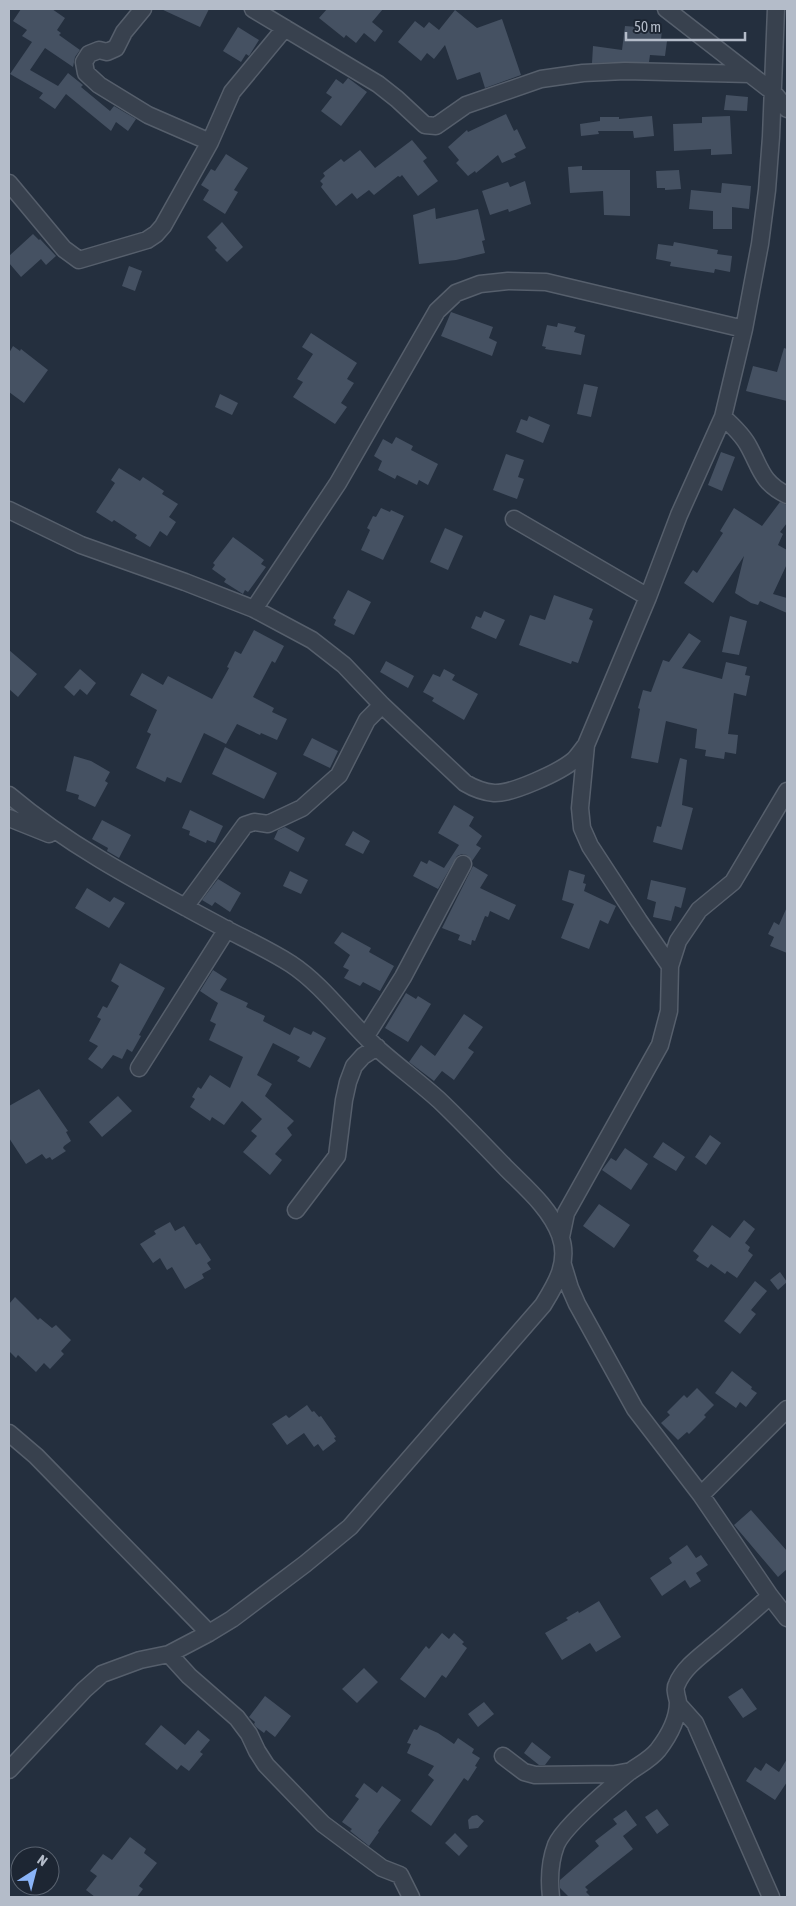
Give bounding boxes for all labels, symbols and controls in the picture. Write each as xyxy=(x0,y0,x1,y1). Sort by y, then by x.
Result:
scale bar xyxy=(626,10,745,42)
text: 50 m xyxy=(634,18,661,35)
north arrow xyxy=(10,1846,60,1896)
text: N xyxy=(35,1852,51,1869)

